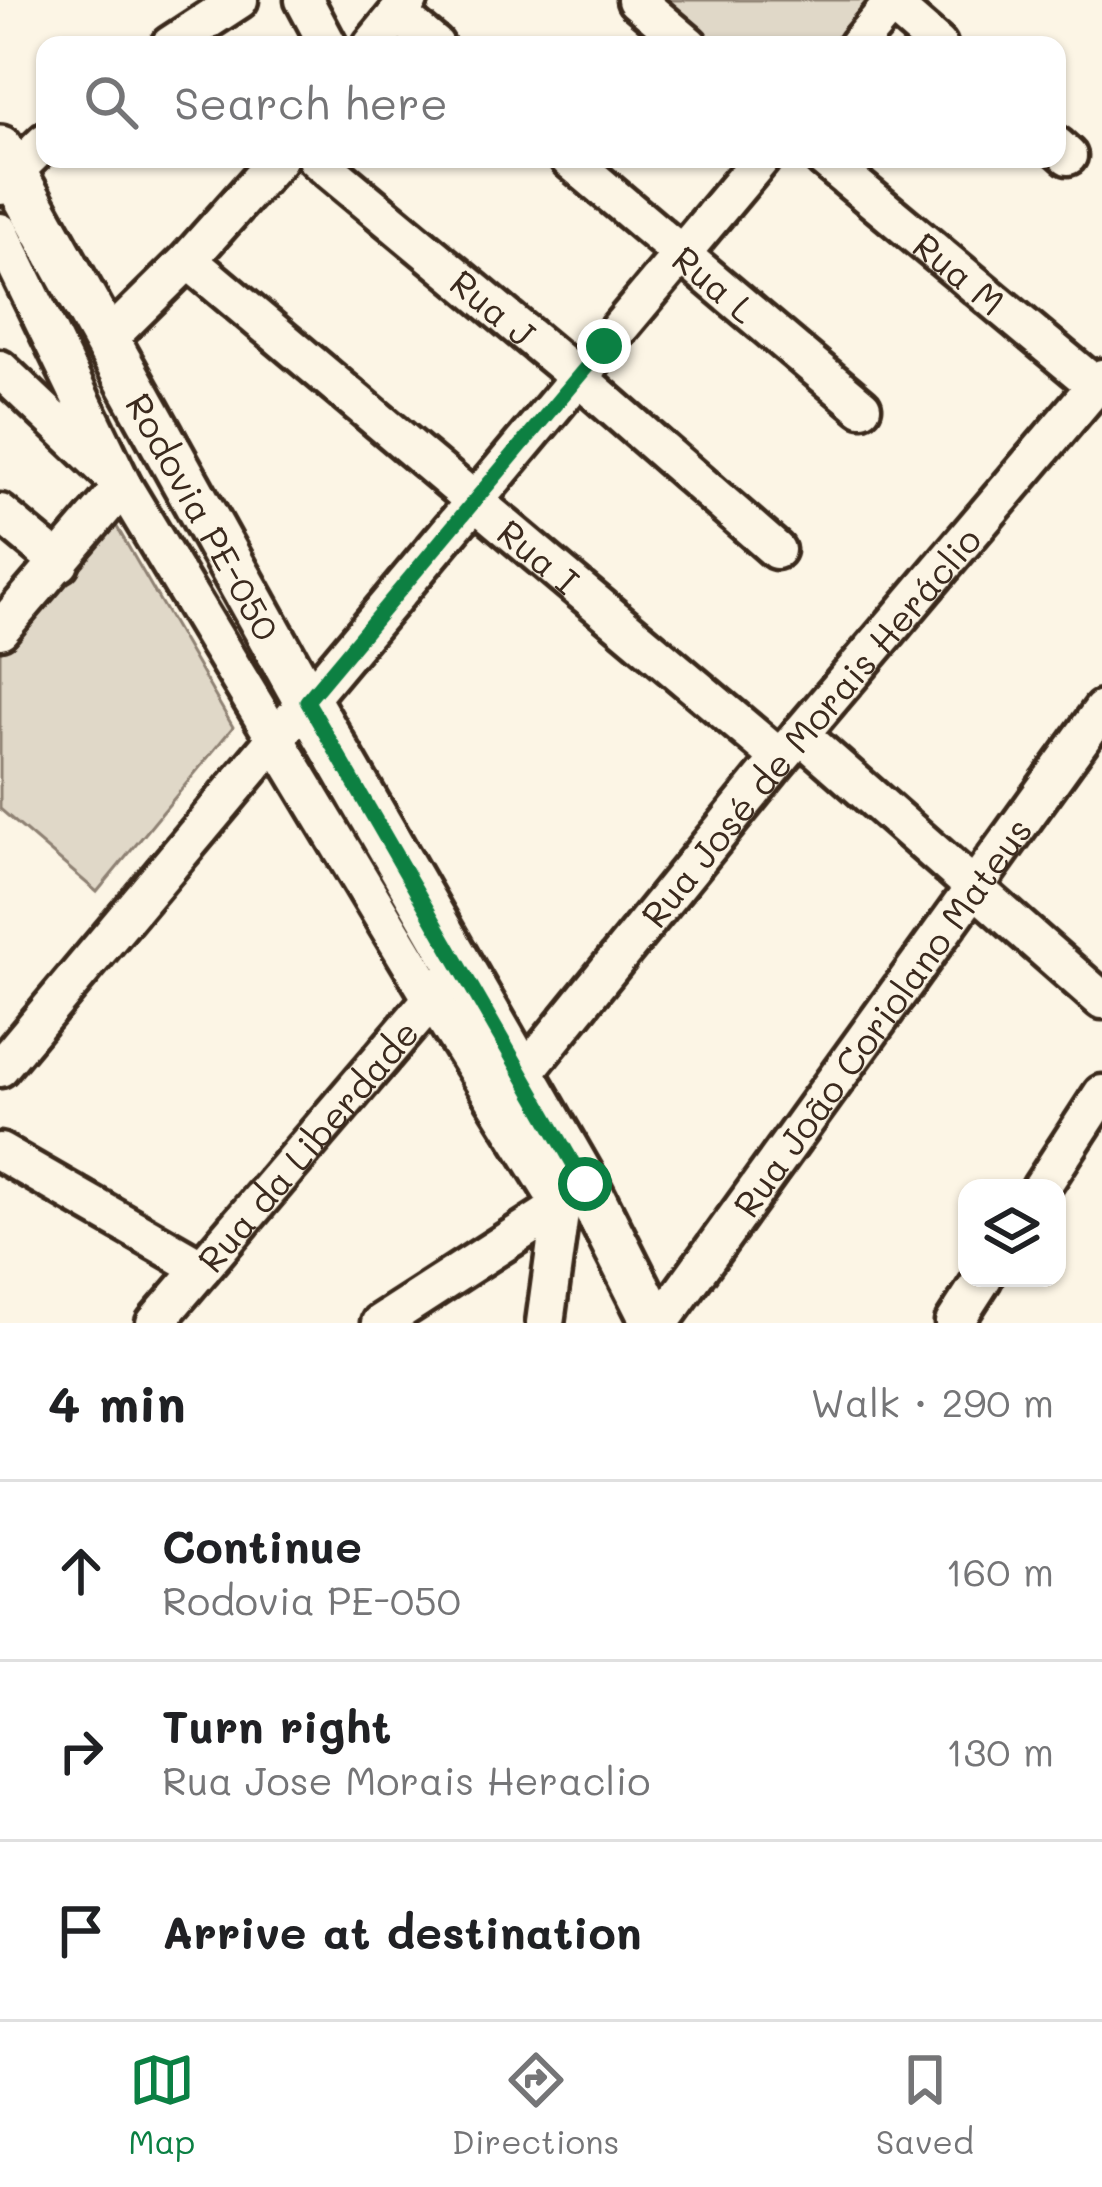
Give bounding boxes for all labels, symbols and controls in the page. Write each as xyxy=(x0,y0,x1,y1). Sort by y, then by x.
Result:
search box xyxy=(36,36,1066,168)
icon: search xyxy=(78,69,144,135)
text: Search here xyxy=(174,73,448,131)
street label: Rua M xyxy=(904,221,1015,324)
street label: Rua L xyxy=(664,234,767,332)
street label: Rua J xyxy=(441,258,546,356)
route end xyxy=(577,319,631,373)
street label: Rodovia PE-050 xyxy=(117,384,292,648)
street label: Rua I xyxy=(489,508,590,603)
street label: Rua José de Morais Heráclio xyxy=(629,516,990,936)
street label: Rua João Coriolano Mateus xyxy=(721,807,1041,1225)
street label: Rua da Liberdade xyxy=(186,1009,428,1281)
route start xyxy=(558,1157,612,1211)
map controls xyxy=(958,1179,1066,1287)
button: layers xyxy=(958,1179,1066,1287)
text: 4 min xyxy=(48,1368,186,1435)
text: Walk · 290 m xyxy=(811,1376,1054,1427)
text: Continue xyxy=(162,1516,362,1574)
icon: ahead xyxy=(48,1538,114,1604)
text: 160 m xyxy=(945,1545,1054,1596)
text: Rodovia PE-050 xyxy=(162,1574,461,1625)
text: Turn right xyxy=(162,1696,391,1754)
icon: right xyxy=(48,1718,114,1784)
text: 130 m xyxy=(946,1725,1054,1776)
text: Rua Jose Morais Heraclio xyxy=(162,1754,650,1805)
icon: arrive xyxy=(48,1898,114,1964)
text: Arrive at destination xyxy=(162,1902,642,1960)
tab: Map xyxy=(128,2047,195,2162)
tab: Directions xyxy=(452,2047,619,2162)
tab: Saved xyxy=(876,2047,974,2162)

